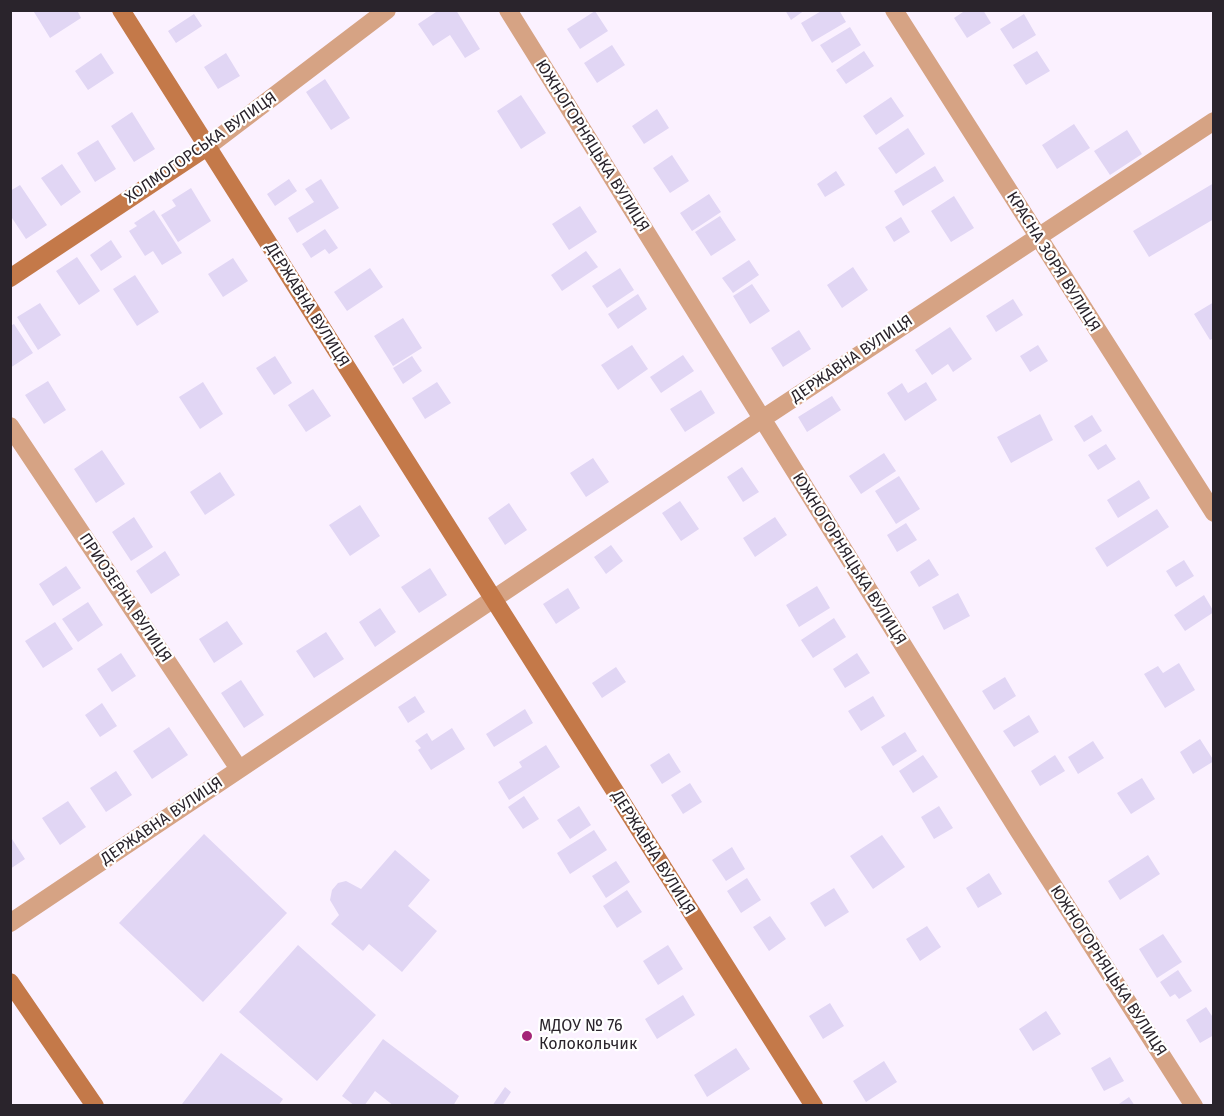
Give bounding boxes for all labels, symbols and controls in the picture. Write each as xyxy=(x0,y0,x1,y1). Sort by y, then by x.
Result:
street label: ЮЖНОГОРНЯЦЬКА ВУЛИЦЯ xyxy=(531,56,653,236)
street label: ХОЛМОГОРСЬКА ВУЛИЦЯ xyxy=(121,88,281,208)
street label: КРАСНА ЗОРЯ ВУЛИЦЯ xyxy=(1002,188,1104,336)
street label: ДЕРЖАВНА ВУЛИЦЯ xyxy=(261,239,353,371)
street label: ДЕРЖАВНА ВУЛИЦЯ xyxy=(787,311,917,407)
street label: ЮЖНОГОРНЯЦЬКА ВУЛИЦЯ xyxy=(788,469,910,649)
street label: ПРИОЗЕРНА ВУЛИЦЯ xyxy=(75,530,175,666)
street label: ДЕРЖАВНА ВУЛИЦЯ xyxy=(97,773,227,869)
street label: ДЕРЖАВНА ВУЛИЦЯ xyxy=(607,787,699,919)
street label: ЮЖНОГОРНЯЦЬКА ВУЛИЦЯ xyxy=(1046,882,1170,1060)
place label: МДОУ № 76 Колокольчик xyxy=(539,1017,637,1055)
marker: МДОУ № 76 Колокольчик xyxy=(520,1029,534,1043)

